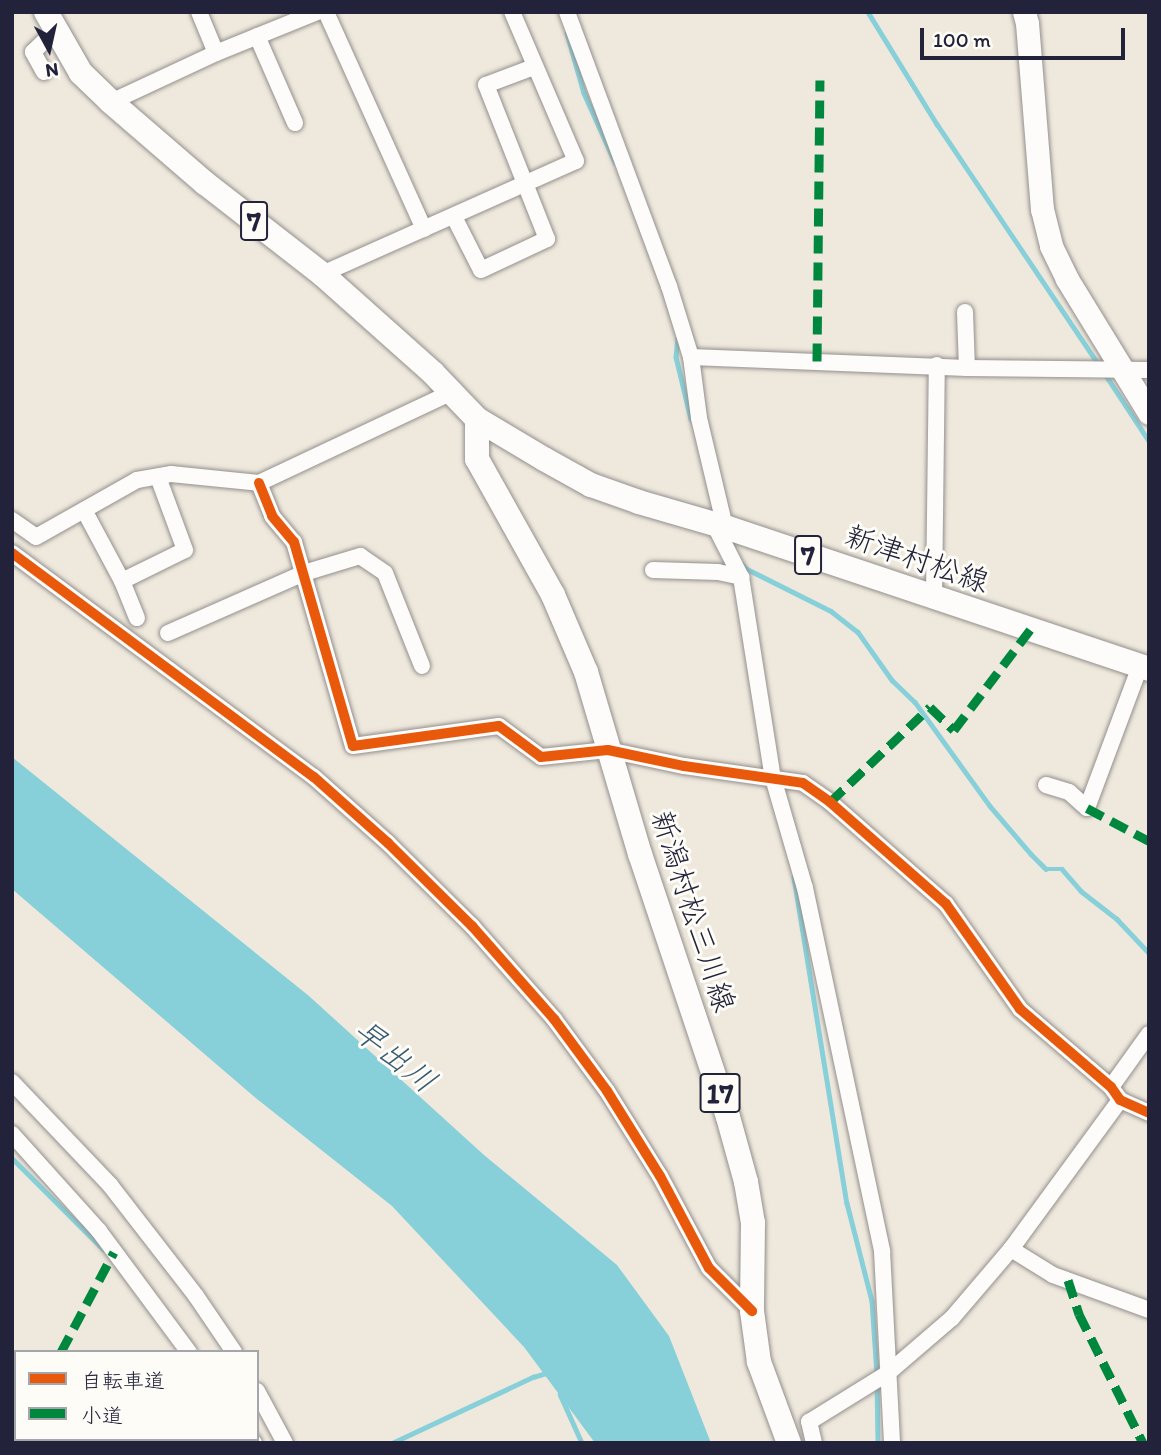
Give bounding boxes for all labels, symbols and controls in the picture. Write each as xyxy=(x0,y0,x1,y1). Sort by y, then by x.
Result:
north arrow xyxy=(14,14,84,84)
scale bar xyxy=(923,14,1128,58)
text: 100 m xyxy=(933,27,991,52)
text: N xyxy=(44,58,60,83)
road number: 7 xyxy=(240,196,268,246)
street label: 新津村松線 xyxy=(840,518,994,600)
road number: 7 xyxy=(794,530,822,580)
street label: 新潟村松三川線 xyxy=(643,806,743,1016)
water label: 早出川 xyxy=(346,1011,444,1101)
road number: 17 xyxy=(699,1068,741,1118)
legend xyxy=(14,1350,259,1441)
text: 自転車道 xyxy=(81,1368,165,1393)
text: 小道 xyxy=(81,1403,123,1428)

